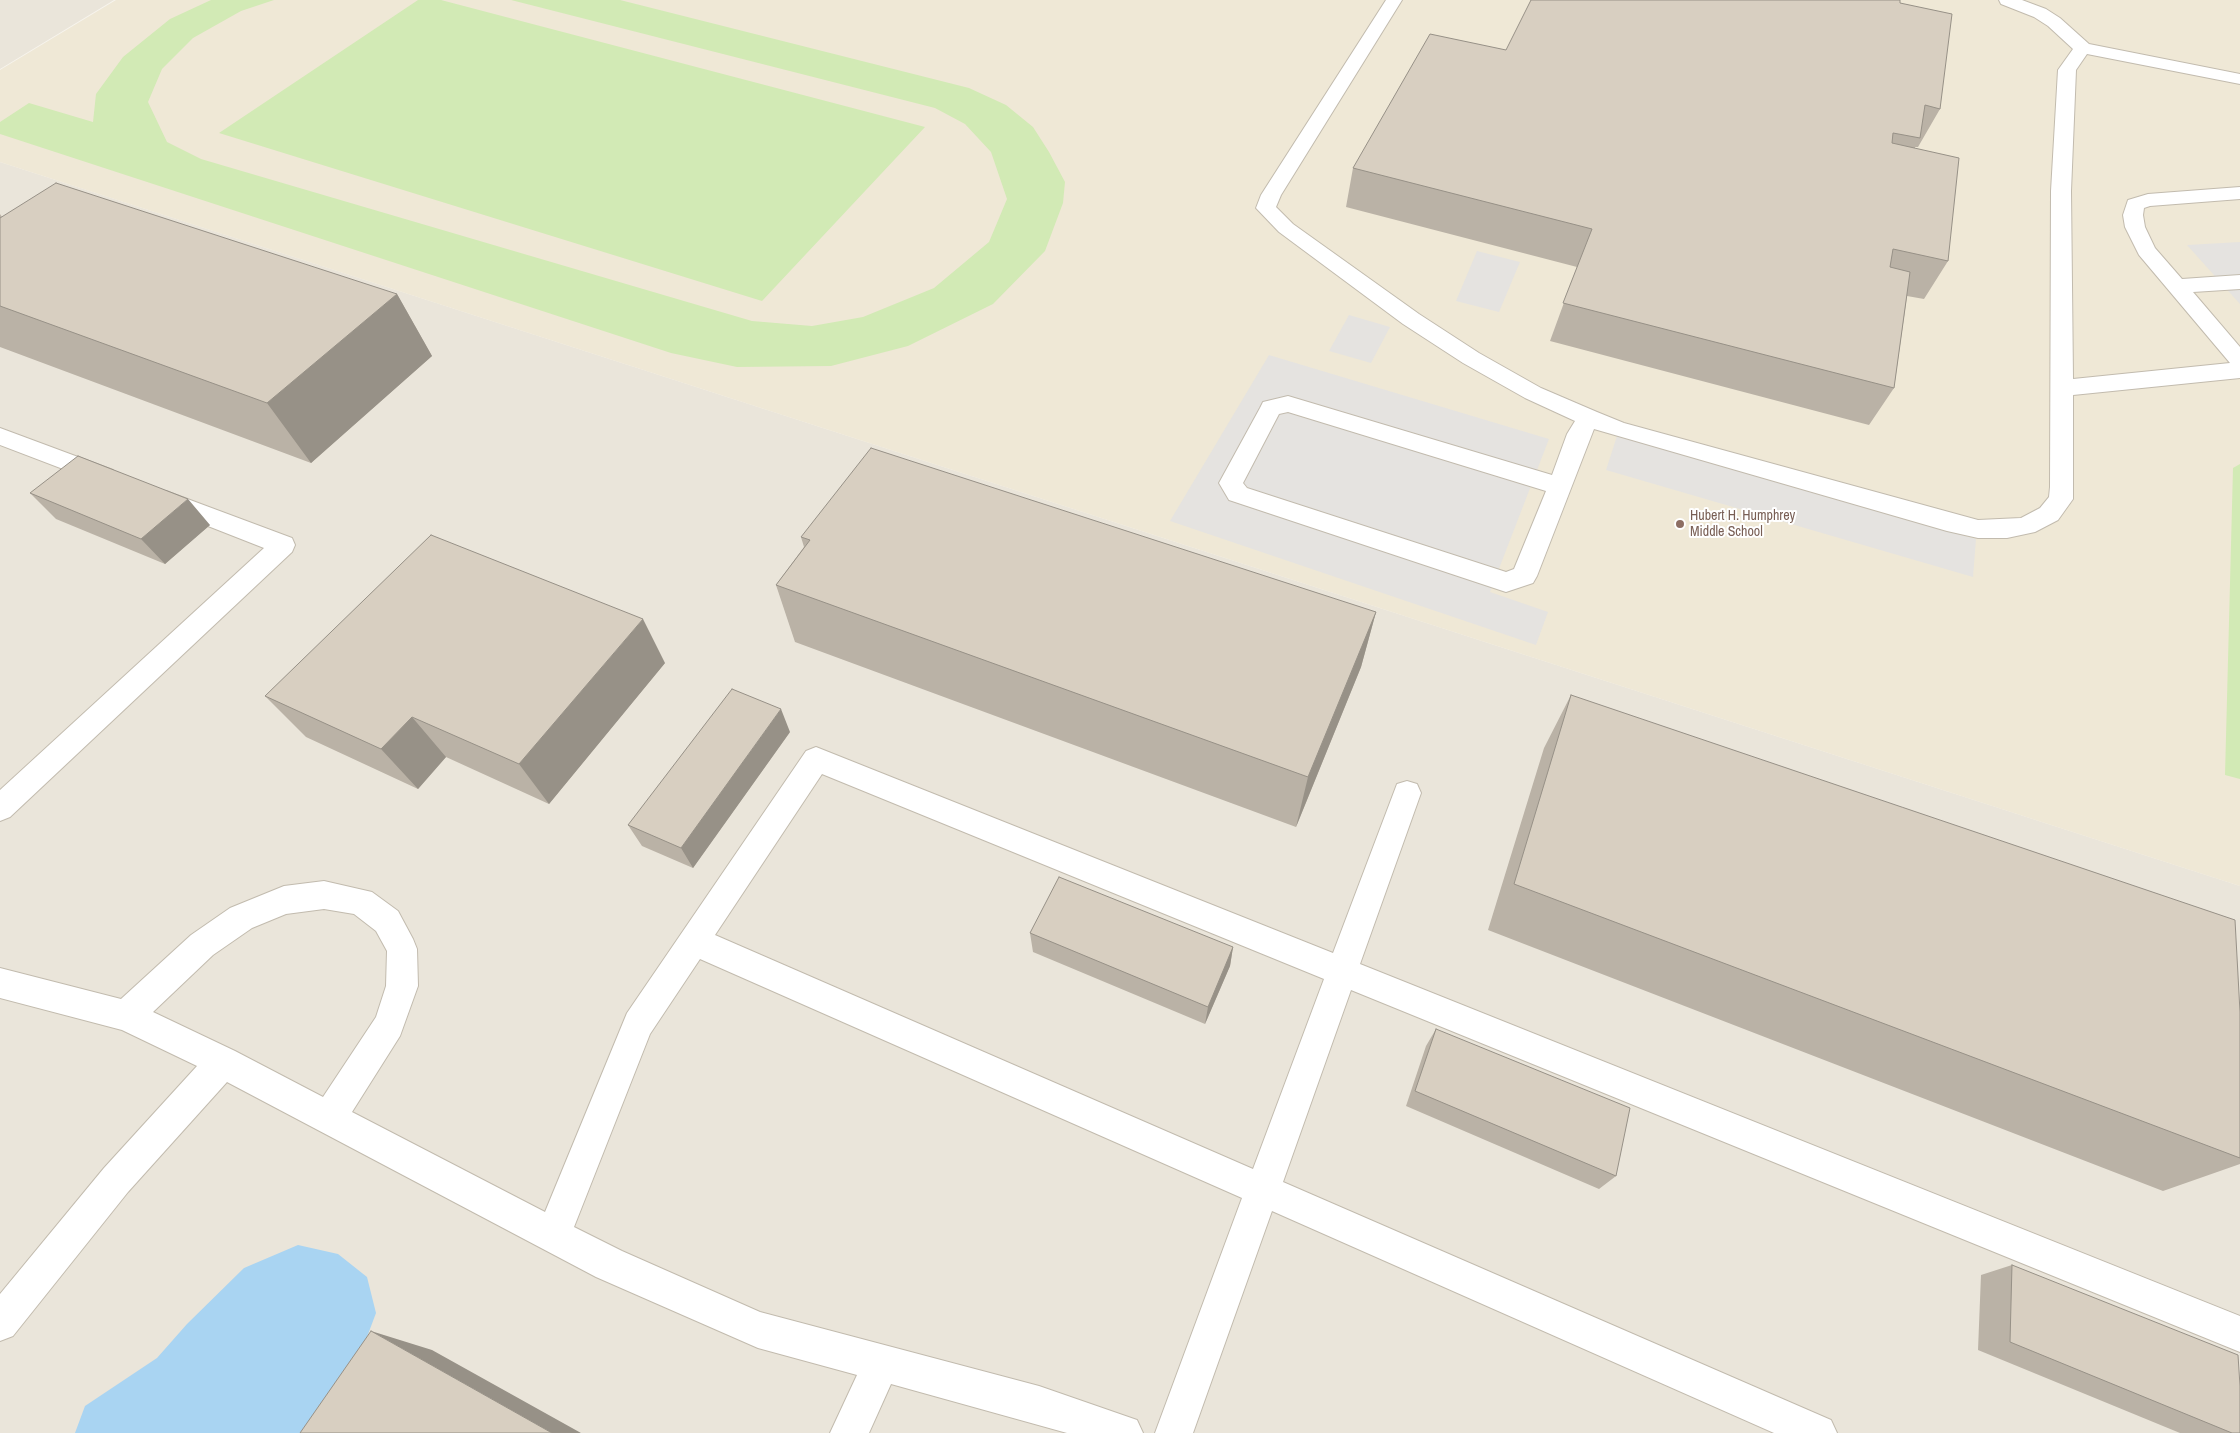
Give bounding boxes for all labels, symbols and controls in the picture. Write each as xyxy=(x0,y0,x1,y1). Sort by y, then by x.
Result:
place label: Hubert H. Humphrey Middle School xyxy=(1690,508,1795,540)
marker: Hubert H. Humphrey Middle School xyxy=(1674,518,1686,530)

